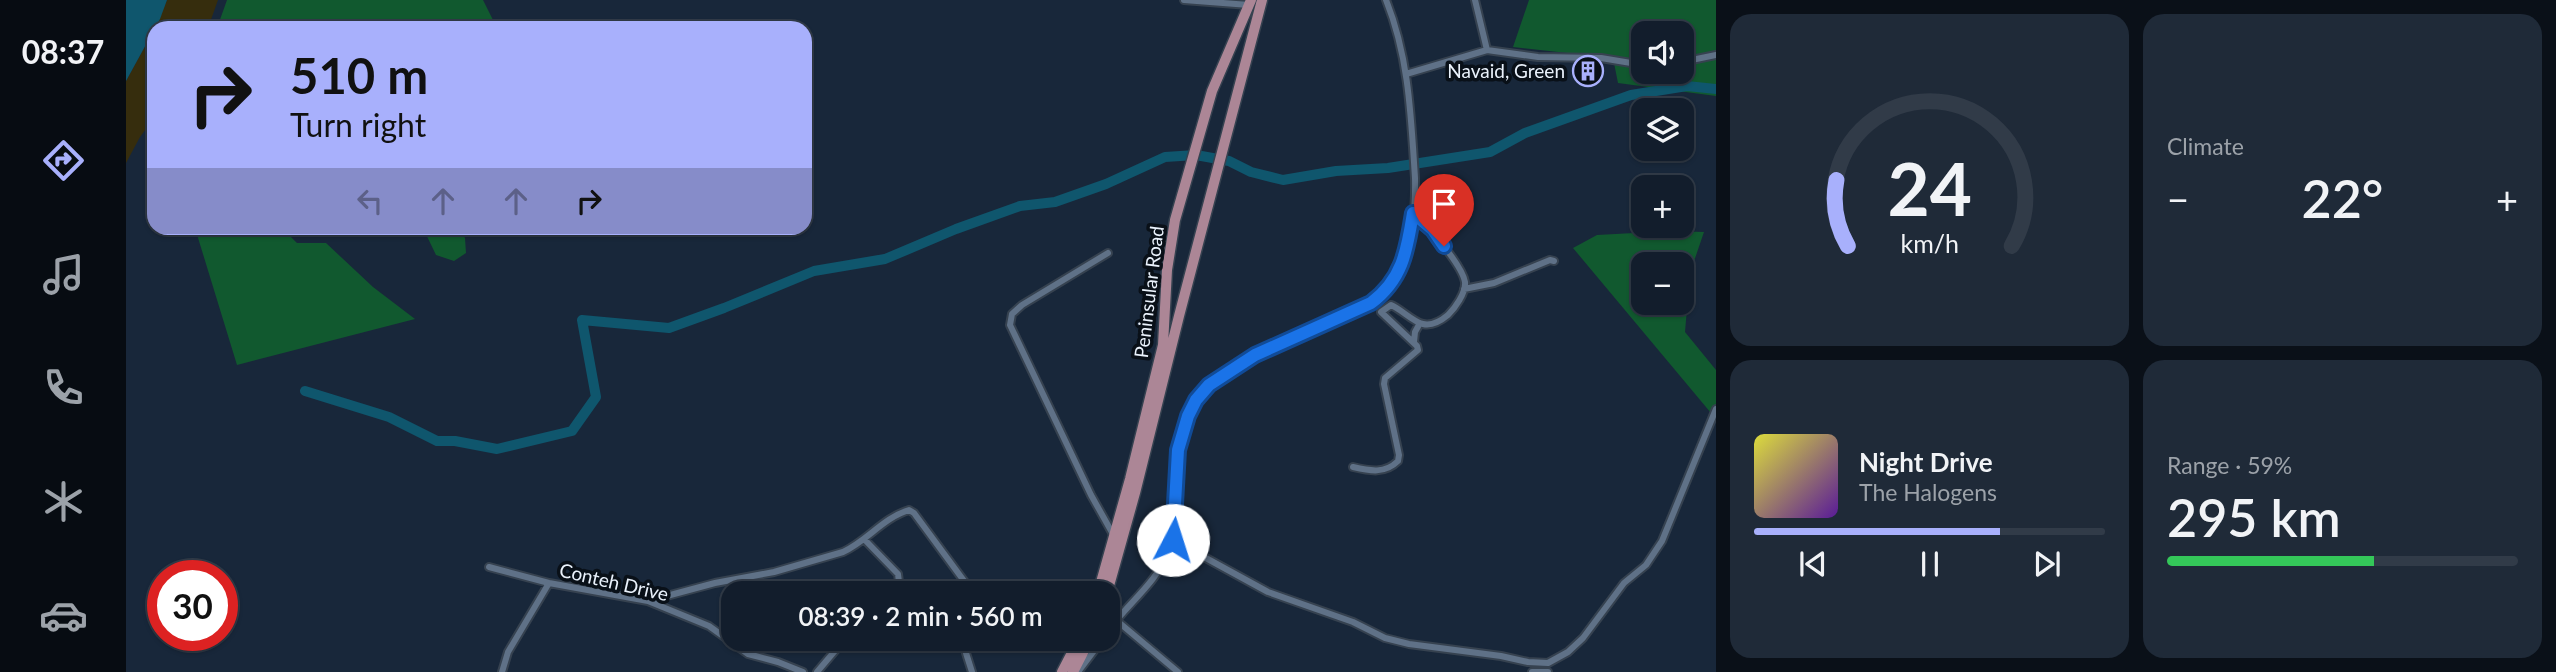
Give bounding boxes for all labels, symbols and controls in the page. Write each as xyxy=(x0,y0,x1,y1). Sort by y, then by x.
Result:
map controls xyxy=(1631,21,1694,315)
button: sound xyxy=(1631,21,1694,84)
text: 08:37 xyxy=(22,32,104,71)
text: 510 m xyxy=(290,46,428,104)
icon: right xyxy=(175,49,266,140)
building icon: Navaid, Green xyxy=(1571,54,1605,88)
place label: Navaid, Green xyxy=(1447,59,1565,82)
button: layers xyxy=(1631,98,1694,161)
text: Turn right xyxy=(290,105,426,144)
text: Climate xyxy=(2167,132,2244,160)
icon: directions xyxy=(39,136,88,185)
text: 24 xyxy=(1887,144,1972,232)
text: 22° xyxy=(2302,167,2383,229)
pin xyxy=(1414,174,1474,246)
button: + xyxy=(1631,175,1694,238)
text: − xyxy=(2167,176,2189,222)
text: + xyxy=(2496,176,2518,222)
icon: left xyxy=(351,182,389,220)
icon: ahead xyxy=(424,182,462,220)
icon: ahead xyxy=(497,182,535,220)
icon: right xyxy=(570,182,608,220)
icon: arrive xyxy=(1425,185,1463,223)
street label: Peninsular Road xyxy=(1129,225,1168,359)
text: km/h xyxy=(1900,228,1959,258)
icon: music xyxy=(39,250,88,299)
button: − xyxy=(1631,252,1694,315)
icon: phone xyxy=(39,363,88,412)
text: Night Drive xyxy=(1859,446,1993,478)
text: Range · 59% xyxy=(2167,451,2292,479)
icon: climate xyxy=(39,477,88,526)
text: The Halogens xyxy=(1859,478,1997,506)
text: 295 km xyxy=(2167,486,2341,548)
position arrow xyxy=(1136,503,1210,577)
icon: previous xyxy=(1794,545,1832,583)
icon: pause xyxy=(1911,545,1949,583)
icon: next xyxy=(2028,545,2066,583)
street label: Conteh Drive xyxy=(557,558,671,605)
speed limit sign: 30 xyxy=(147,560,238,651)
icon: car xyxy=(39,591,88,640)
text: 08:39 · 2 min · 560 m xyxy=(798,600,1043,632)

